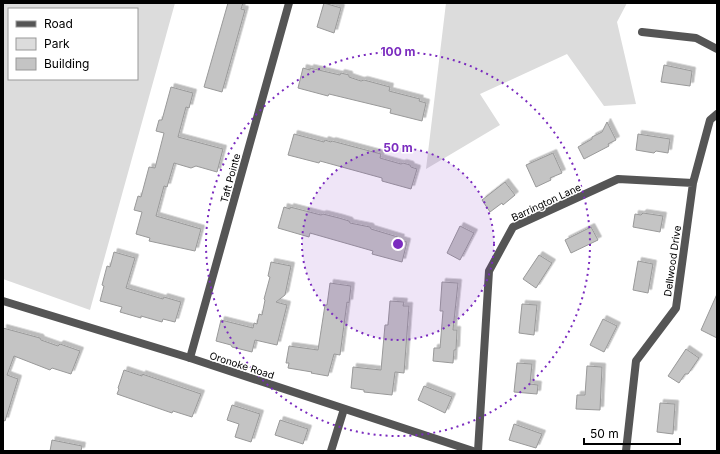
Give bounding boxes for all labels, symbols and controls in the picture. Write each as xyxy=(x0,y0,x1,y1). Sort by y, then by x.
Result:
legend xyxy=(8,8,138,80)
text: Road xyxy=(44,16,73,31)
text: Park xyxy=(44,36,70,51)
text: 100 m xyxy=(380,44,416,59)
text: Building xyxy=(44,56,89,71)
text: 50 m xyxy=(383,140,413,155)
street label: Taft Pointe xyxy=(218,152,242,204)
street label: Barrington Lane xyxy=(509,181,583,223)
street label: Dellwood Drive xyxy=(661,225,683,297)
centre of rings xyxy=(391,237,405,251)
street label: Oronoke Road xyxy=(208,349,276,381)
scale bar xyxy=(584,420,680,446)
text: 50 m xyxy=(590,426,619,441)

